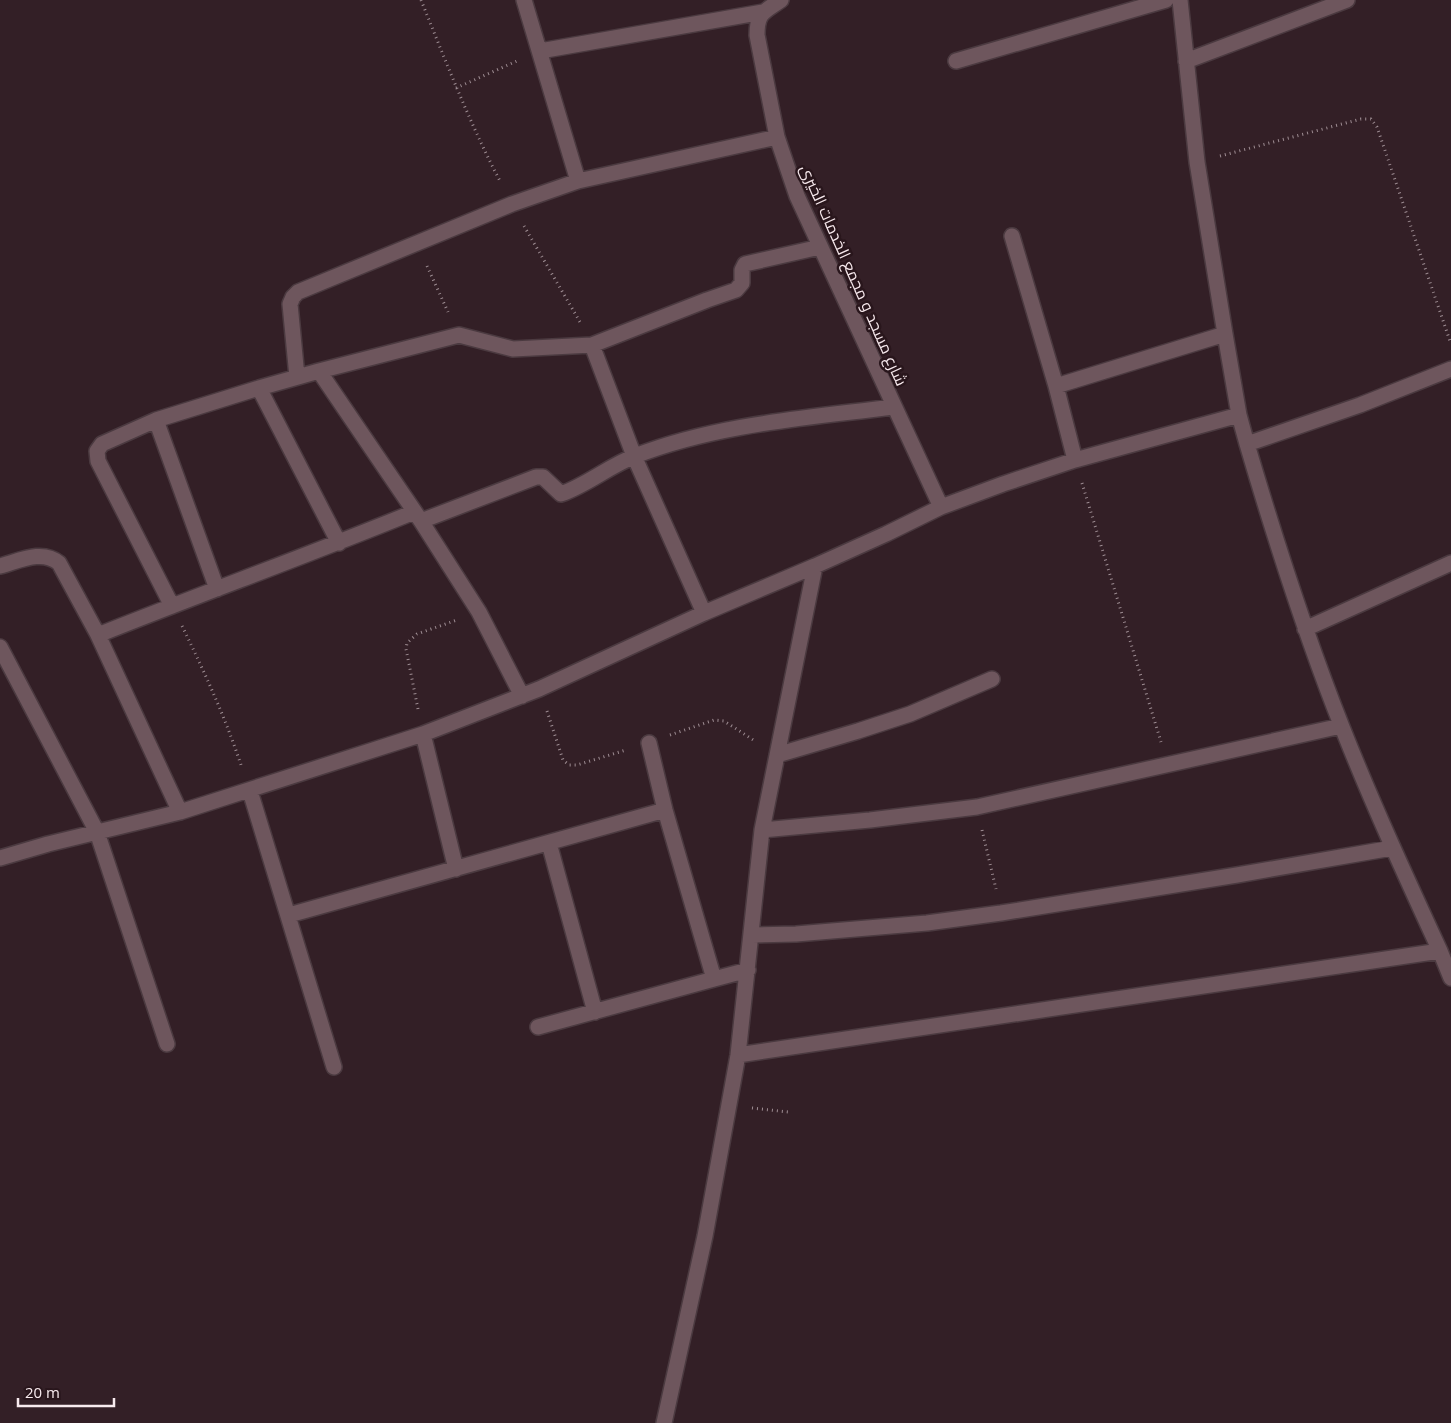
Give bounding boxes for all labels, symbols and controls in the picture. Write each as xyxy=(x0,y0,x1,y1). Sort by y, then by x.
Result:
street label: شارع مسجد و مجمع الخدمات الخيرى xyxy=(794,161,913,390)
scale bar xyxy=(18,1376,114,1408)
text: 20 m xyxy=(25,1382,60,1402)

